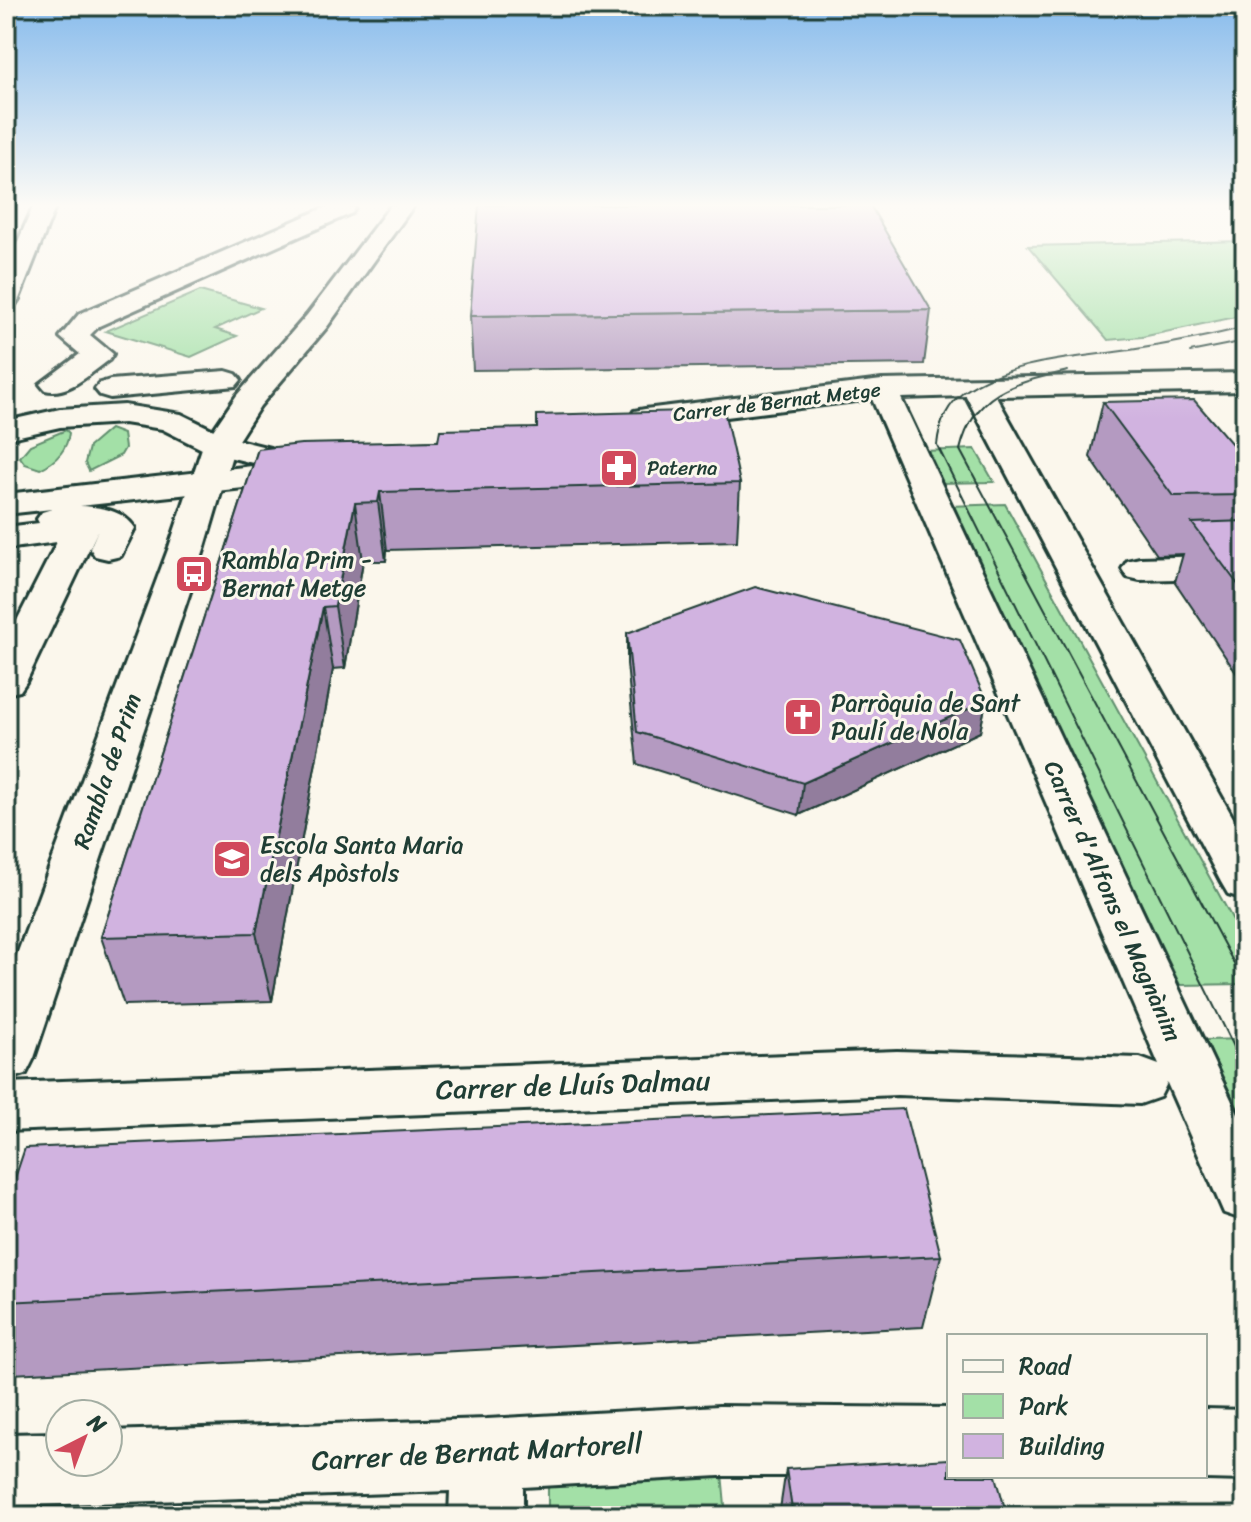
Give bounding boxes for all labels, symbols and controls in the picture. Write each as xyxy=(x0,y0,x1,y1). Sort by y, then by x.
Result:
street label: Carrer de Bernat Metge xyxy=(671,372,883,432)
pharmacy icon: Paterna xyxy=(598,447,640,489)
place label: Paterna xyxy=(647,451,717,486)
place label: Rambla Prim - Bernat Metge xyxy=(222,539,372,609)
bus stop icon: Rambla Prim - Bernat Metge xyxy=(173,553,215,595)
place label: Parròquia de Sant Paulí de Nola xyxy=(831,682,1021,752)
street label: Rambla de Prim xyxy=(61,687,153,855)
church icon: Parròquia de Sant Paulí de Nola xyxy=(782,696,824,738)
street label: Carrer d'Alfons el Magnànim xyxy=(1032,753,1194,1049)
place label: Escola Santa Maria dels Apòstols xyxy=(260,824,464,894)
school or university icon: Escola Santa Maria dels Apòstols xyxy=(211,838,253,880)
street label: Carrer de Lluís Dalmau xyxy=(435,1056,711,1114)
legend xyxy=(947,1334,1207,1478)
text: Road xyxy=(1019,1345,1073,1387)
text: Park xyxy=(1019,1385,1068,1427)
north arrow xyxy=(44,1398,124,1478)
text: N xyxy=(78,1403,116,1444)
street label: Carrer de Bernat Martorell xyxy=(310,1419,645,1485)
text: Building xyxy=(1019,1425,1105,1467)

